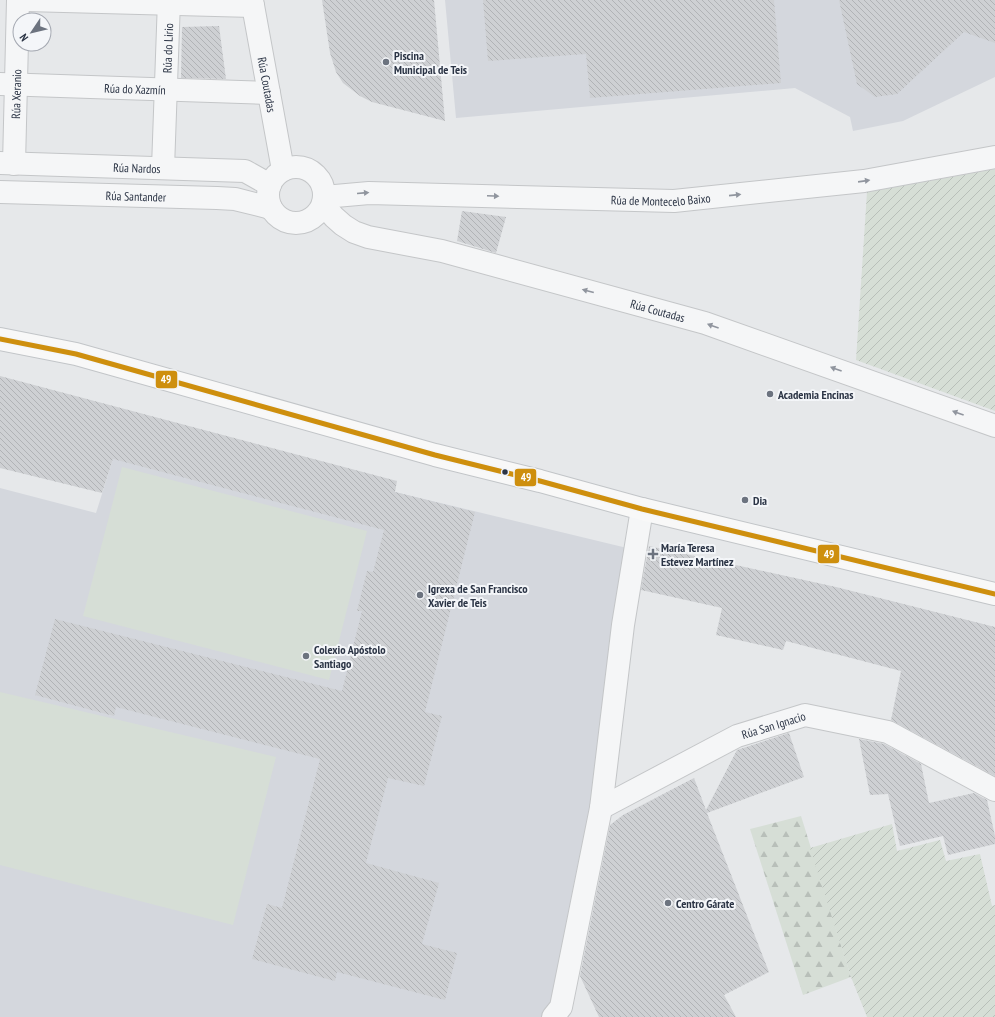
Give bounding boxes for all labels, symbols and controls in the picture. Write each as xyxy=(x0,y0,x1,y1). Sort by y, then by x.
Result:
north arrow xyxy=(12,12,52,52)
street label: Rúa do Lirio xyxy=(159,23,176,73)
text: N xyxy=(16,31,31,44)
place label: Piscina Municipal de Teis xyxy=(394,48,467,77)
street label: Rúa Coutadas xyxy=(255,56,280,114)
marker: Piscina Municipal de Teis xyxy=(381,57,391,67)
street label: Rúa Xeranio xyxy=(8,69,24,119)
street label: Rúa do Xazmín xyxy=(104,80,166,97)
street label: Rúa Nardos xyxy=(113,159,161,176)
one-way arrow xyxy=(858,178,870,184)
street label: Rúa Santander xyxy=(106,187,167,204)
one-way arrow xyxy=(357,190,369,197)
street label: Rúa de Montecelo Baixo xyxy=(611,190,711,209)
one-way arrow xyxy=(729,191,741,198)
one-way arrow xyxy=(487,193,500,199)
one-way arrow xyxy=(582,287,594,293)
street label: Rúa Coutadas xyxy=(629,295,687,325)
one-way arrow xyxy=(707,322,719,328)
one-way arrow xyxy=(829,366,841,372)
line badge: 49 xyxy=(155,370,178,389)
text: 49 xyxy=(161,372,171,386)
place label: Academia Encinas xyxy=(777,387,854,402)
marker: Academia Encinas xyxy=(765,389,775,399)
one-way arrow xyxy=(952,409,964,415)
unlabelled marker xyxy=(500,467,510,477)
line badge: 49 xyxy=(514,468,537,487)
text: 49 xyxy=(521,470,531,484)
place label: Dia xyxy=(753,493,767,508)
marker: Dia xyxy=(740,495,750,505)
place label: María Teresa Estevez Martínez xyxy=(661,540,734,569)
line badge: 49 xyxy=(817,544,840,564)
text: 49 xyxy=(824,547,834,561)
marker: María Teresa Estevez Martínez xyxy=(648,549,658,559)
place label: Igrexa de San Francisco Xavier de Teis xyxy=(428,581,528,610)
marker: Igrexa de San Francisco Xavier de Teis xyxy=(415,590,425,600)
place label: Colexio Apóstolo Santiago xyxy=(314,642,386,671)
marker: Colexio Apóstolo Santiago xyxy=(301,651,311,661)
street label: Rúa San Ignacio xyxy=(740,708,807,742)
place label: Centro Gárate xyxy=(676,896,734,911)
marker: Centro Gárate xyxy=(663,898,673,908)

